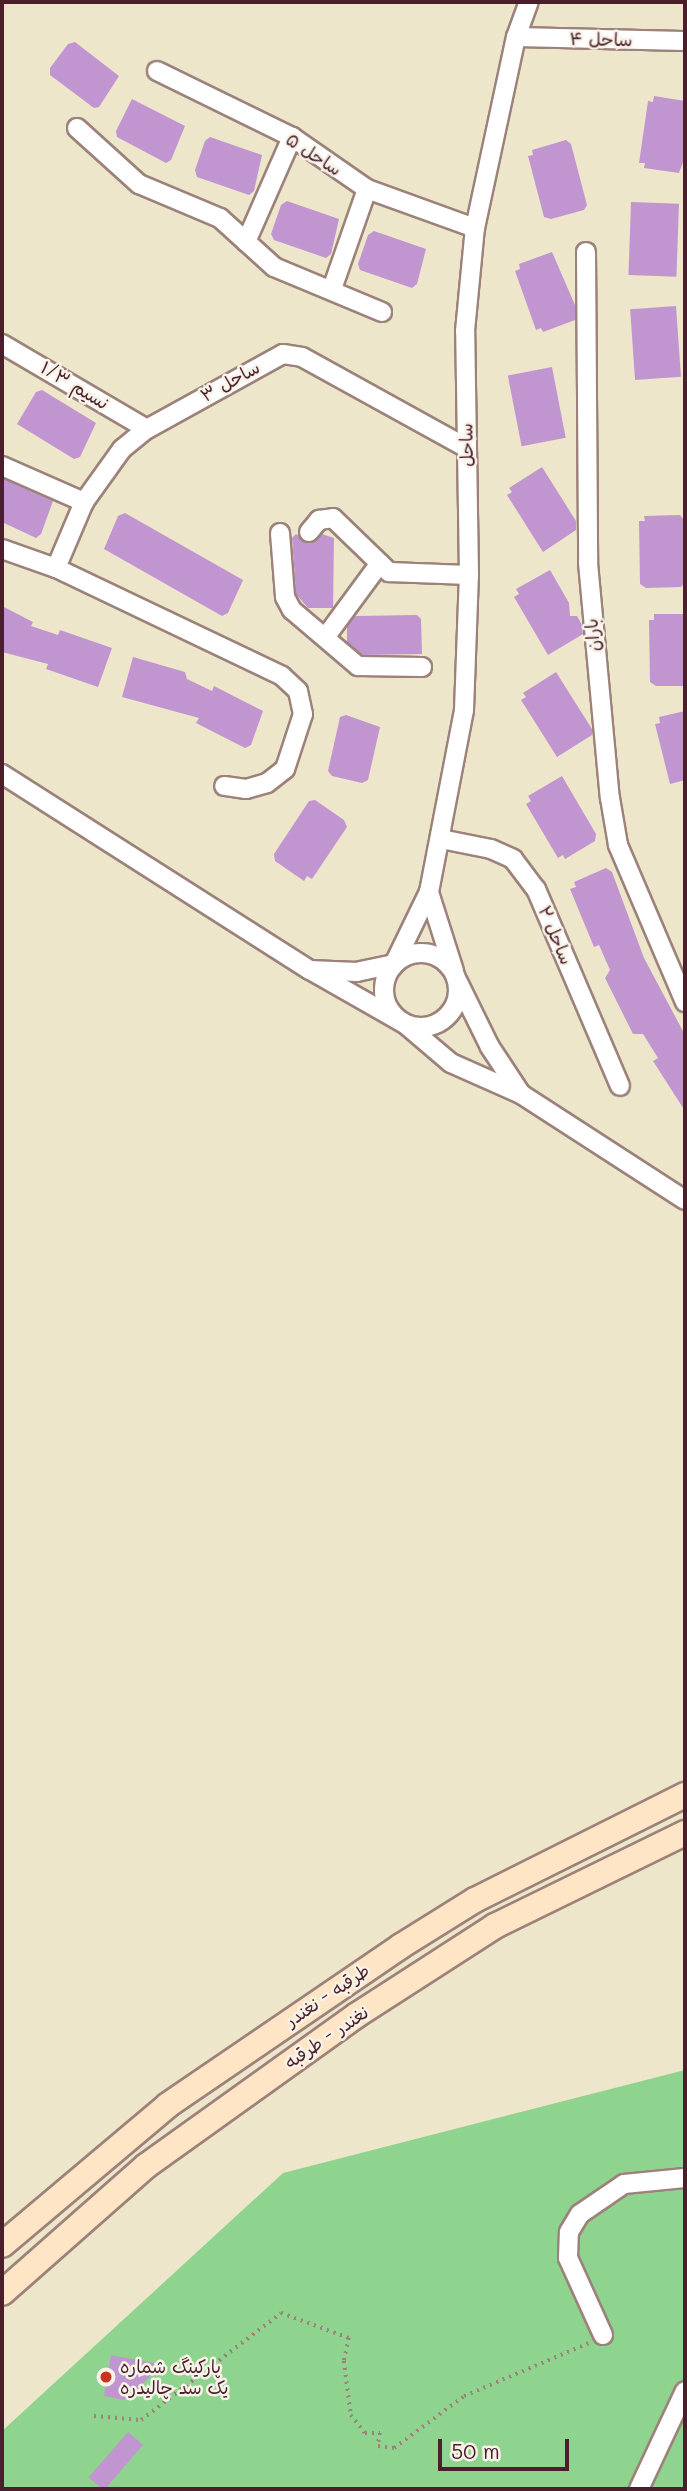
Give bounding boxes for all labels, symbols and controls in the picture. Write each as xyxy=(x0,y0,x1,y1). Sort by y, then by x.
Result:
street label: ساحل ۴ xyxy=(569,28,633,50)
street label: ساحل ۵ xyxy=(282,128,346,180)
street label: نسیم ۱/۳ xyxy=(37,356,113,414)
street label: ساحل ۳ xyxy=(197,356,263,406)
street label: ساحل xyxy=(455,423,477,467)
street label: باران xyxy=(580,618,604,652)
street label: ساحل ۲ xyxy=(534,902,578,968)
street label: طرقبه - نغندر xyxy=(281,1959,373,2031)
street label: نغندر - طرقبه xyxy=(280,2001,372,2073)
place label: پارکینگ شماره یک سد چالیدره xyxy=(120,2356,229,2398)
marker: پارکینگ شماره یک سد چالیدره xyxy=(98,2369,114,2385)
scale bar xyxy=(442,2424,573,2468)
text: 50 m xyxy=(451,2437,500,2464)

